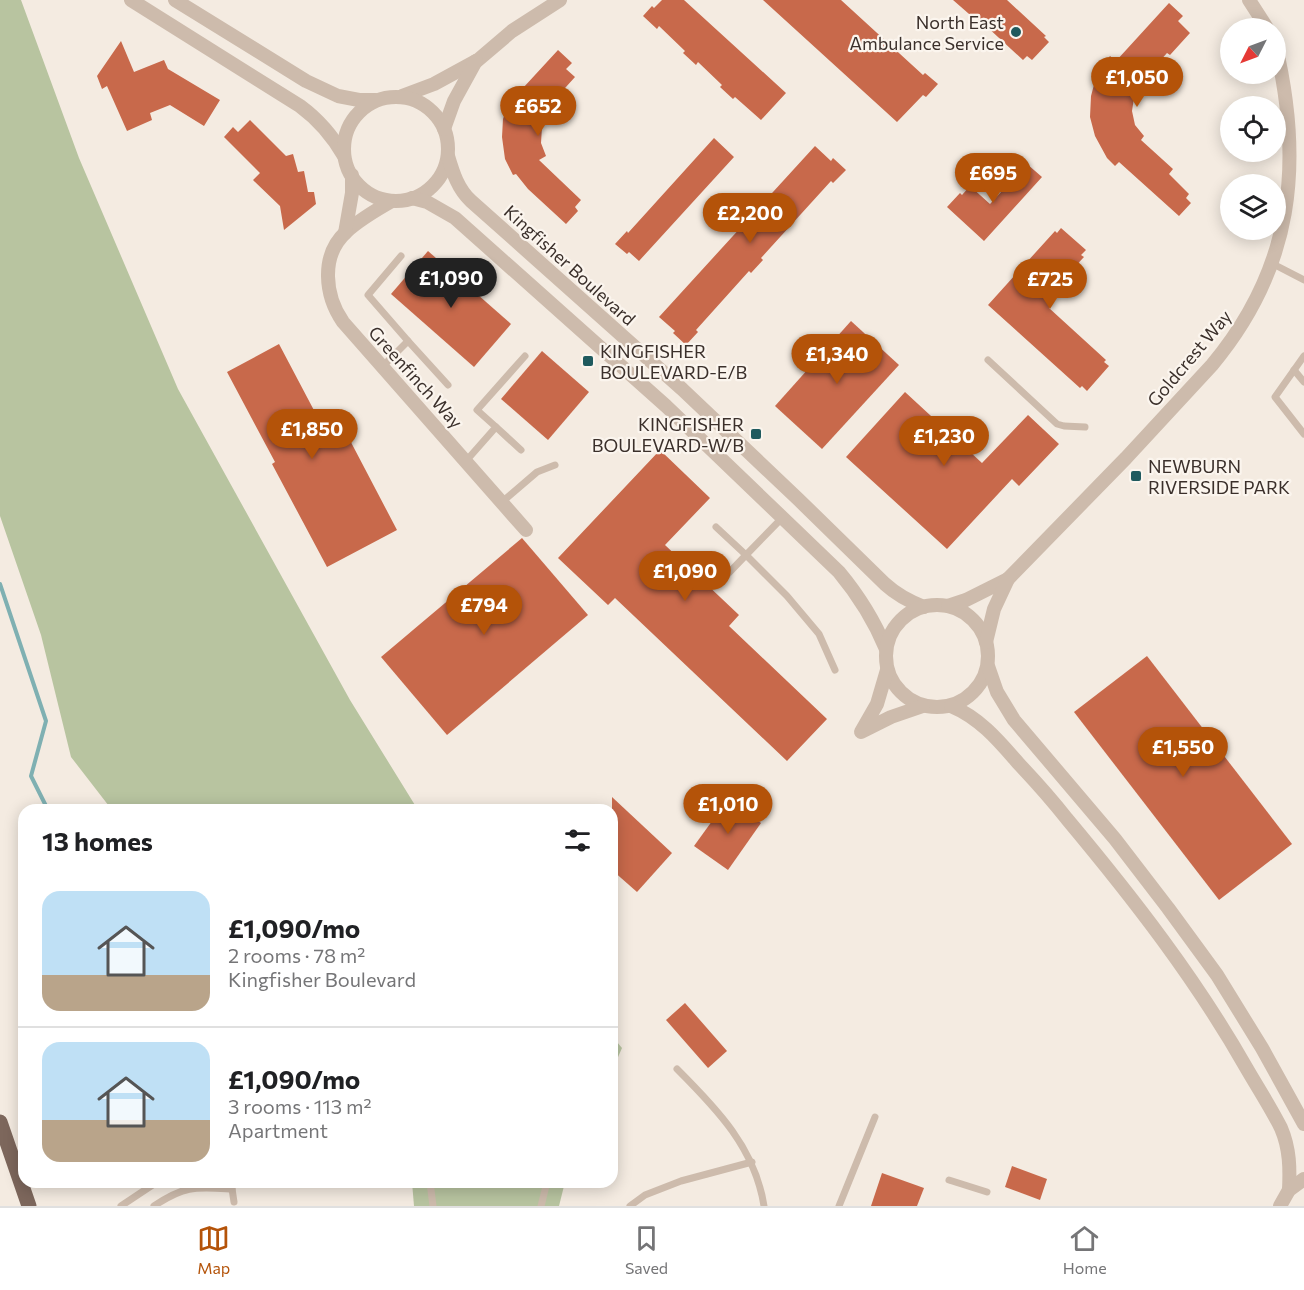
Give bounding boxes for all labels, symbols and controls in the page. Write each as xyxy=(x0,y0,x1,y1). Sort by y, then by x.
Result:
place label: North East Ambulance Service xyxy=(850,11,1004,54)
north arrow xyxy=(1220,18,1286,84)
map controls xyxy=(1220,18,1286,240)
marker: North East Ambulance Service xyxy=(1009,25,1023,39)
pin: £1,050 xyxy=(1088,57,1186,108)
text: £1,050 xyxy=(1105,64,1169,88)
pin: £652 xyxy=(502,86,574,137)
text: £652 xyxy=(514,93,562,117)
button: locate xyxy=(1220,96,1286,162)
pin: £695 xyxy=(957,153,1029,204)
text: £695 xyxy=(969,160,1017,184)
button: layers xyxy=(1220,174,1286,240)
pin: £2,200 xyxy=(701,193,799,244)
street label: Kingfisher Boulevard xyxy=(500,200,640,330)
text: £2,200 xyxy=(717,200,783,224)
pin: £1,090 xyxy=(402,258,500,309)
pin: £725 xyxy=(1014,259,1086,310)
text: £1,090 xyxy=(419,265,483,289)
text: £725 xyxy=(1027,266,1073,290)
street label: Goldcrest Way xyxy=(1142,305,1236,411)
street label: Greenfinch Way xyxy=(364,321,468,433)
pin: £1,340 xyxy=(788,334,886,385)
place label: KINGFISHER BOULEVARD-E/B xyxy=(600,340,747,383)
text: £1,340 xyxy=(806,341,869,365)
marker: KINGFISHER BOULEVARD-E/B xyxy=(581,354,595,368)
pin: £1,850 xyxy=(263,409,361,460)
place label: KINGFISHER BOULEVARD-W/B xyxy=(592,413,744,456)
text: £1,850 xyxy=(281,416,343,440)
pin: £1,230 xyxy=(895,416,993,467)
text: £1,230 xyxy=(913,423,975,447)
marker: KINGFISHER BOULEVARD-W/B xyxy=(749,427,763,441)
place label: NEWBURN RIVERSIDE PARK xyxy=(1148,455,1290,498)
marker: NEWBURN RIVERSIDE PARK xyxy=(1129,469,1143,483)
pin: £1,090 xyxy=(636,551,734,602)
text: £1,090 xyxy=(653,558,717,582)
pin: £794 xyxy=(448,585,520,636)
text: £794 xyxy=(460,592,508,616)
pin: £1,550 xyxy=(1134,727,1232,778)
text: £1,550 xyxy=(1152,734,1214,758)
pin: £1,010 xyxy=(679,784,777,835)
text: £1,010 xyxy=(697,791,759,815)
icon: filters xyxy=(561,824,594,857)
text: 13 homes xyxy=(42,825,153,856)
text: £1,090/mo xyxy=(228,912,360,943)
icon: home xyxy=(90,915,162,987)
text: 2 rooms · 78 m² xyxy=(228,943,365,967)
text: Kingfisher Boulevard xyxy=(228,967,416,991)
text: £1,090/mo xyxy=(228,1063,360,1094)
icon: home xyxy=(90,1066,162,1138)
text: 3 rooms · 113 m² xyxy=(228,1094,372,1118)
text: Apartment xyxy=(228,1118,328,1142)
tab: Map xyxy=(197,1222,230,1277)
tab: Saved xyxy=(625,1222,668,1277)
tab: Home xyxy=(1063,1222,1107,1277)

